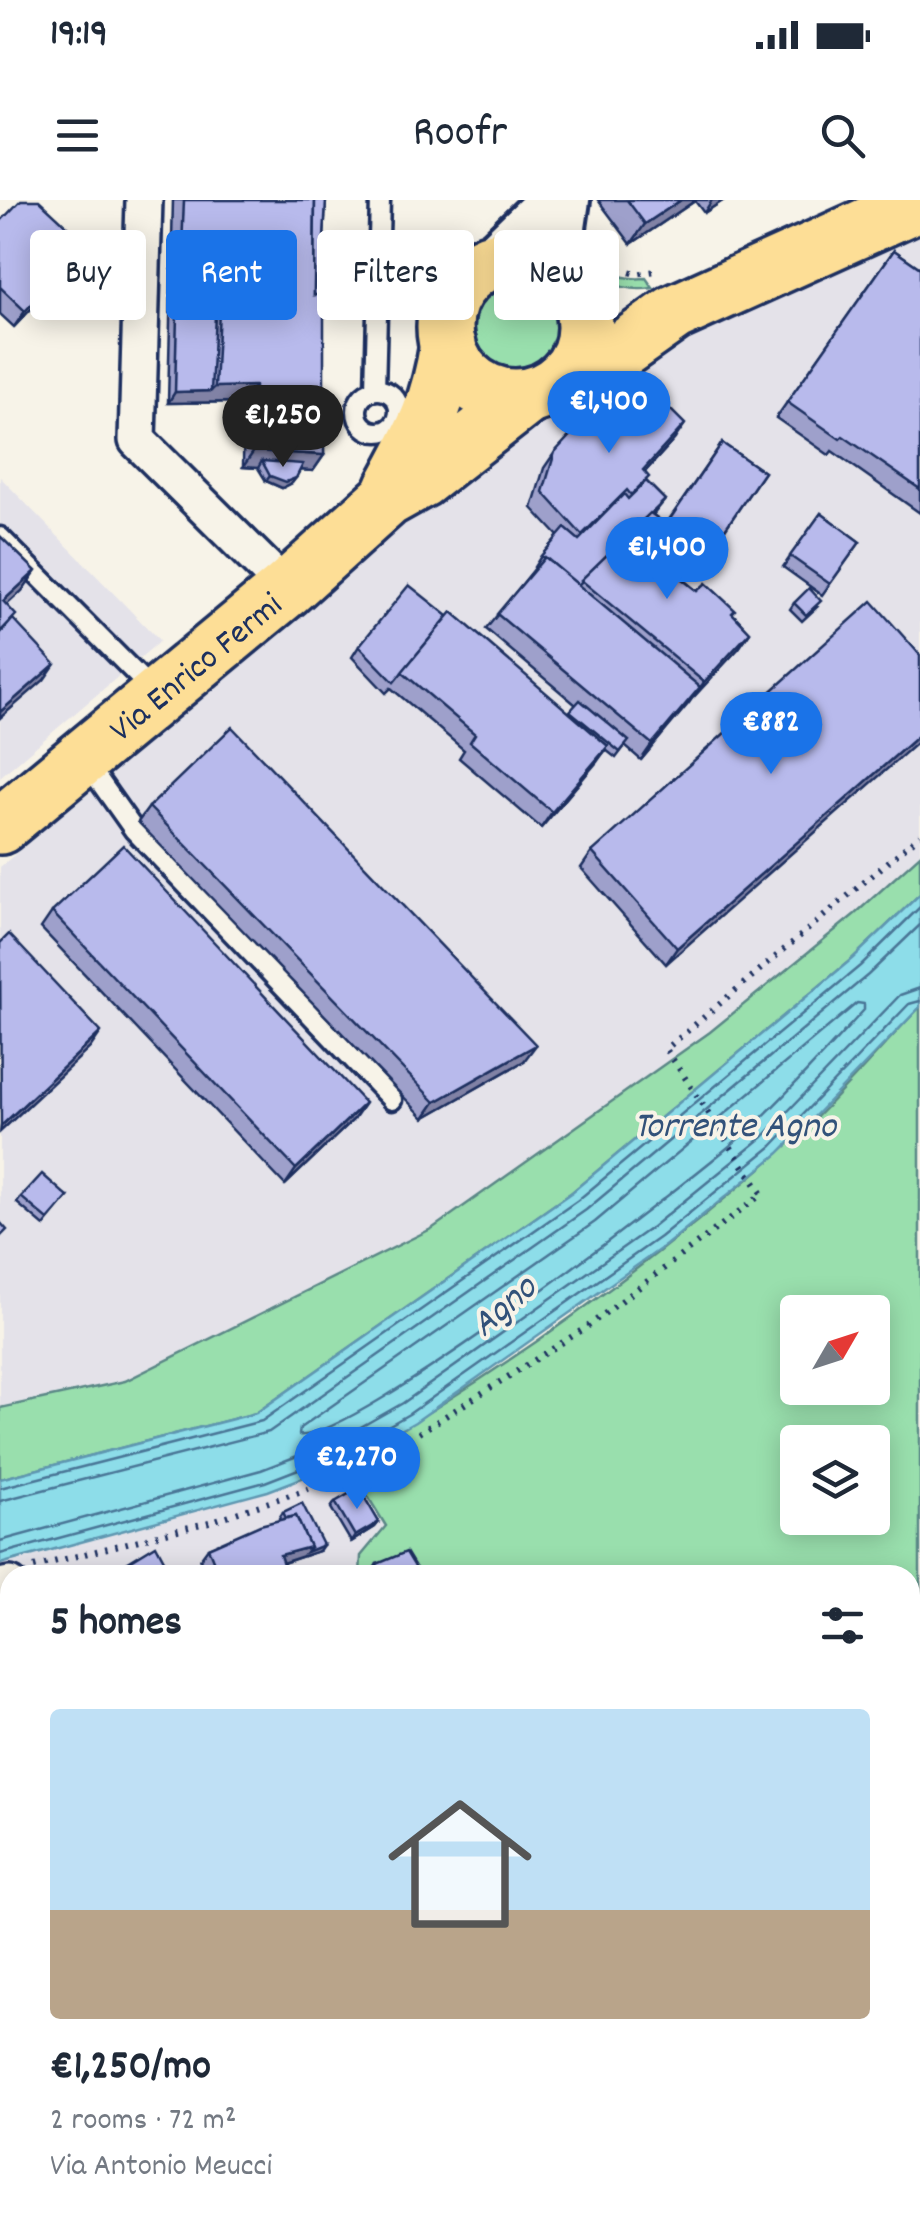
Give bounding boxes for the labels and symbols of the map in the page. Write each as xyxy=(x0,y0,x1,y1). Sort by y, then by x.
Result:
pin: €1,400 xyxy=(528,371,690,456)
pin: €1,250 xyxy=(202,385,364,470)
pin: €1,400 xyxy=(586,517,748,602)
street label: Via Enrico Fermi xyxy=(100,583,295,756)
pin: €882 xyxy=(712,692,830,777)
water label: Torrente Agno xyxy=(634,1101,838,1156)
water label: Agno xyxy=(460,1262,552,1352)
north arrow xyxy=(780,1295,890,1405)
pin: €2,270 xyxy=(276,1427,438,1512)

